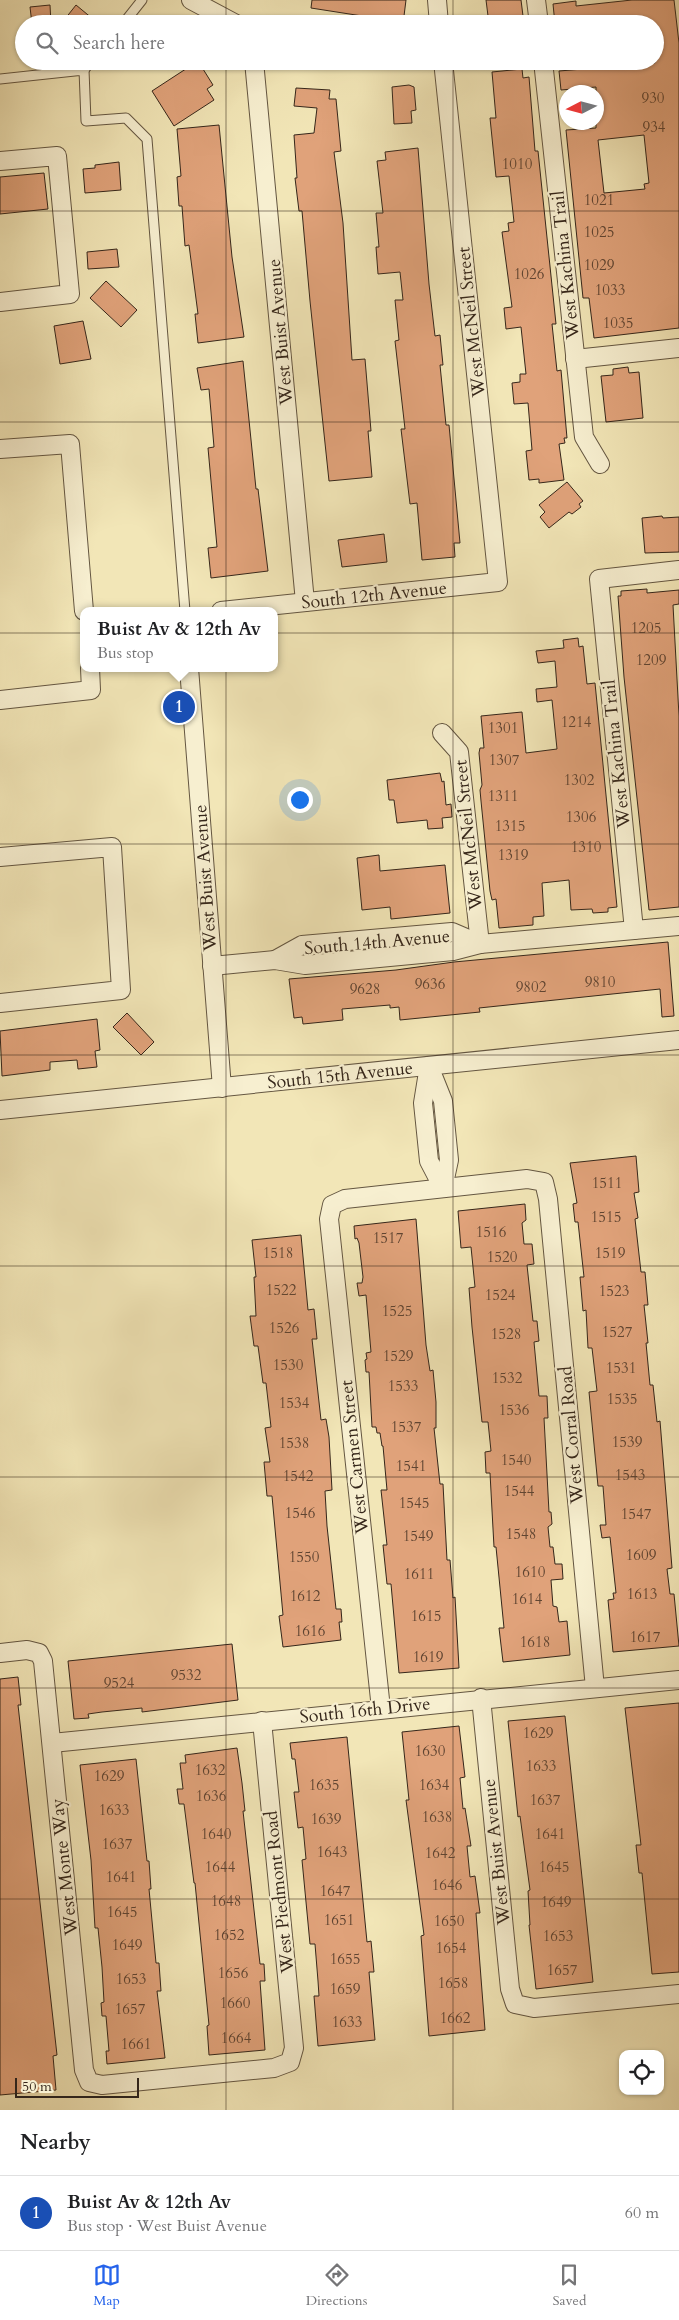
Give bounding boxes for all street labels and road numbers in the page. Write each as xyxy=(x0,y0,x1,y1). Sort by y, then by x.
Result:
street label: West Kachina Trail xyxy=(545,189,586,341)
street label: West McNeil Street xyxy=(451,245,492,399)
street label: West Buist Avenue xyxy=(262,258,299,407)
street label: South 12th Avenue xyxy=(300,575,448,616)
street label: West Kachina Trail xyxy=(596,678,637,830)
street label: West McNeil Street xyxy=(448,758,489,912)
street label: West Buist Avenue xyxy=(188,804,223,953)
street label: South 14th Avenue xyxy=(303,924,451,961)
street label: South 15th Avenue xyxy=(266,1055,414,1096)
street label: West Corral Road xyxy=(553,1365,590,1506)
street label: West Carmen Street xyxy=(334,1379,375,1536)
street label: South 16th Drive xyxy=(298,1691,432,1730)
street label: West Buist Avenue xyxy=(476,1778,517,1927)
street label: West Monte Way xyxy=(45,1797,84,1938)
street label: West Piedmont Road xyxy=(258,1809,301,1975)

